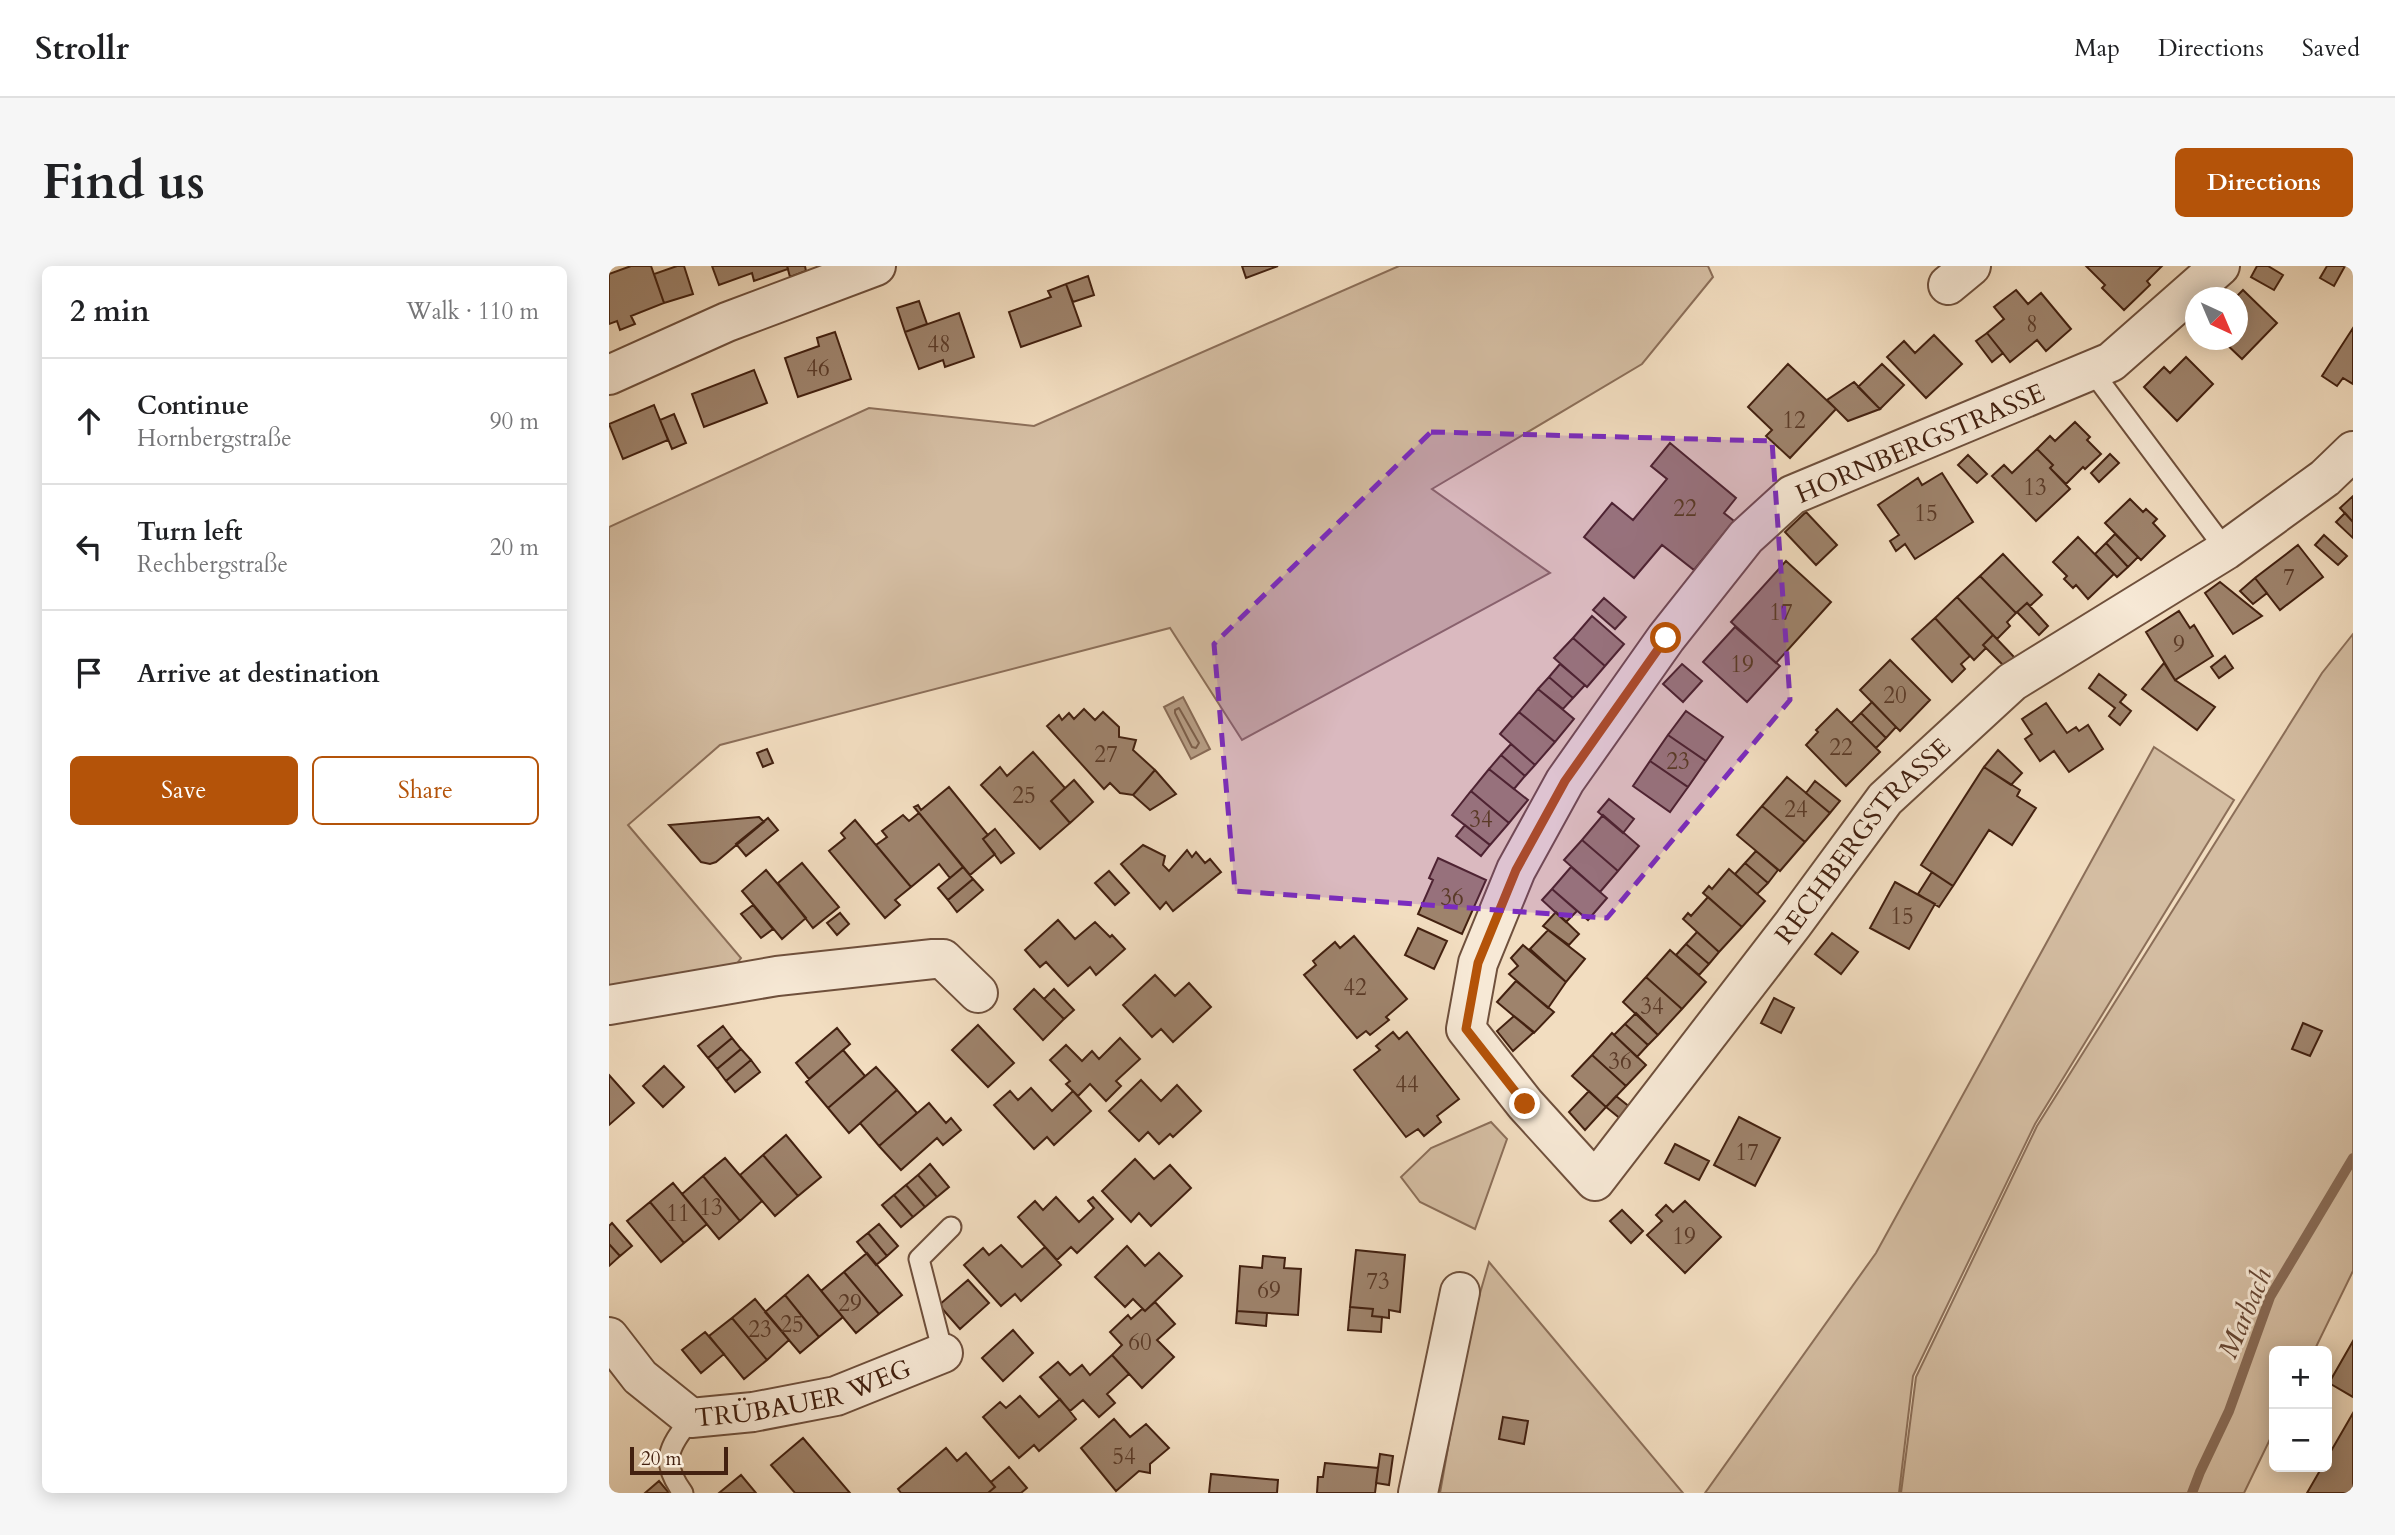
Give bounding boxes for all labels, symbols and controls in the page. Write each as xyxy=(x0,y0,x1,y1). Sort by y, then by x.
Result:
text: Strollr xyxy=(35,26,129,71)
text: Map xyxy=(2074,32,2120,65)
text: Directions xyxy=(2158,32,2264,65)
text: Saved xyxy=(2302,32,2360,65)
button: Directions xyxy=(2175,148,2353,217)
text: Find us xyxy=(42,149,205,216)
north arrow xyxy=(2185,287,2248,350)
text: 2 min xyxy=(70,291,150,332)
text: Walk · 110 m xyxy=(406,296,539,327)
house number: 8 xyxy=(2026,309,2038,340)
house number: 48 xyxy=(927,329,951,360)
house number: 46 xyxy=(806,353,830,384)
street label: HORNBERGSTRASSE xyxy=(1790,375,2050,512)
text: Continue xyxy=(137,388,249,423)
icon: ahead xyxy=(70,402,108,440)
house number: 12 xyxy=(1782,405,1806,436)
text: 90 m xyxy=(490,406,539,437)
text: Hornbergstraße xyxy=(137,423,292,454)
house number: 13 xyxy=(2023,472,2047,503)
house number: 22 xyxy=(1673,493,1697,524)
house number: 15 xyxy=(1914,498,1938,529)
text: Turn left xyxy=(137,514,242,549)
icon: left xyxy=(70,528,108,566)
text: 20 m xyxy=(490,532,539,563)
text: Rechbergstraße xyxy=(137,549,288,580)
house number: 7 xyxy=(2283,562,2295,593)
house number: 17 xyxy=(1769,597,1793,628)
route start xyxy=(1650,622,1681,653)
house number: 9 xyxy=(2173,629,2185,660)
house number: 19 xyxy=(1730,649,1754,680)
icon: arrive xyxy=(70,654,108,692)
text: Arrive at destination xyxy=(137,656,380,691)
house number: 20 xyxy=(1883,680,1907,711)
street label: RECHBERGSTRASSE xyxy=(1767,730,1958,951)
house number: 22 xyxy=(1829,732,1853,763)
house number: 27 xyxy=(1094,739,1118,770)
house number: 23 xyxy=(1666,746,1690,777)
button: Save xyxy=(70,756,298,825)
button: Share xyxy=(312,756,539,825)
house number: 25 xyxy=(1012,780,1036,811)
house number: 24 xyxy=(1784,794,1808,825)
house number: 34 xyxy=(1469,804,1493,835)
house number: 36 xyxy=(1440,882,1464,913)
house number: 15 xyxy=(1890,901,1914,932)
house number: 42 xyxy=(1343,972,1367,1003)
house number: 34 xyxy=(1640,991,1664,1022)
house number: 36 xyxy=(1608,1046,1632,1077)
house number: 44 xyxy=(1395,1069,1419,1100)
route end xyxy=(1509,1088,1540,1119)
house number: 17 xyxy=(1735,1137,1759,1168)
house number: 13 xyxy=(699,1192,723,1223)
house number: 11 xyxy=(666,1198,690,1229)
house number: 19 xyxy=(1672,1221,1696,1252)
water label: Marbach xyxy=(2209,1262,2281,1365)
house number: 73 xyxy=(1366,1266,1390,1297)
house number: 69 xyxy=(1257,1275,1281,1306)
house number: 29 xyxy=(838,1288,862,1319)
house number: 25 xyxy=(780,1309,804,1340)
house number: 23 xyxy=(748,1314,772,1345)
house number: 60 xyxy=(1128,1327,1152,1358)
map controls xyxy=(2269,1346,2332,1472)
button: + xyxy=(2269,1346,2332,1409)
street label: TRÜBAUER WEG xyxy=(693,1351,916,1436)
button: − xyxy=(2269,1409,2332,1472)
house number: 54 xyxy=(1112,1441,1136,1472)
scale bar xyxy=(630,1444,728,1476)
text: 20 m xyxy=(641,1446,682,1472)

